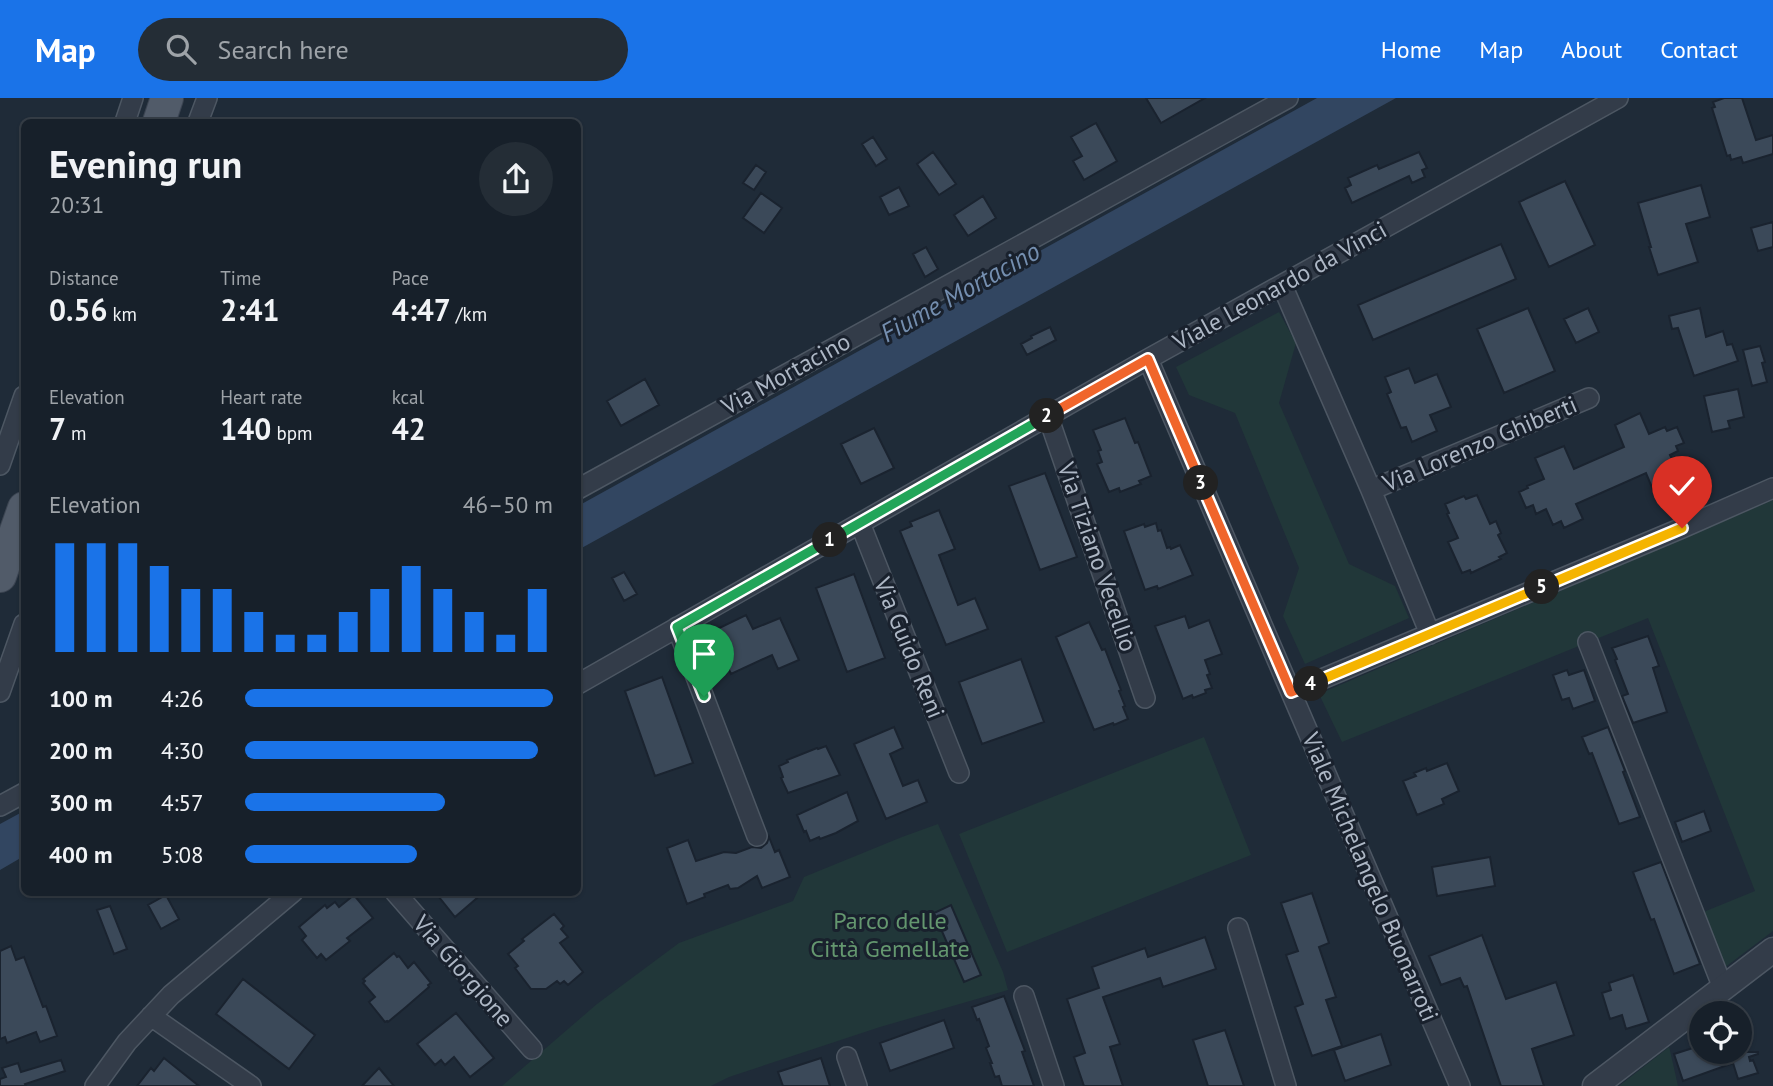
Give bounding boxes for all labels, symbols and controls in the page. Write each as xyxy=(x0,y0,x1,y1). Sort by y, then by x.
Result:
search box xyxy=(138,18,628,81)
text: Map xyxy=(35,28,96,71)
icon: search xyxy=(162,30,200,68)
text: Search here xyxy=(218,33,349,66)
text: Home xyxy=(1381,34,1441,65)
text: Map xyxy=(1479,34,1523,65)
text: About xyxy=(1561,34,1622,65)
text: Contact xyxy=(1660,34,1738,65)
text: Evening run xyxy=(49,139,242,188)
button: share xyxy=(479,142,553,216)
text: 20:31 xyxy=(49,190,104,219)
street label: Viale Leonardo da Vinci xyxy=(1167,214,1392,358)
water label: Fiume Mortacino xyxy=(874,234,1045,349)
text: Distance xyxy=(49,266,119,290)
text: Time xyxy=(220,266,261,290)
text: Pace xyxy=(392,266,429,290)
text: 0.56 xyxy=(49,290,107,329)
text: 2:41 xyxy=(220,290,279,329)
text: 4:47 xyxy=(392,290,451,329)
text: km xyxy=(107,302,137,326)
text: /km xyxy=(451,302,487,326)
street label: Via Mortacino xyxy=(715,325,856,422)
text: Elevation xyxy=(49,385,125,409)
text: Heart rate xyxy=(220,385,302,409)
text: kcal xyxy=(392,385,424,409)
street label: Via Lorenzo Ghiberti xyxy=(1377,389,1582,499)
pin: 2 xyxy=(1030,398,1064,434)
text: 2 xyxy=(1041,403,1052,427)
text: 7 xyxy=(49,409,66,448)
text: 140 xyxy=(220,409,271,448)
text: 42 xyxy=(392,409,426,448)
text: m xyxy=(66,421,87,445)
text: bpm xyxy=(271,421,312,445)
pin xyxy=(1652,456,1712,528)
street label: Via Tiziano Vecellio xyxy=(1050,457,1144,656)
pin: 3 xyxy=(1184,466,1218,500)
icon: check xyxy=(1663,467,1701,505)
text: 3 xyxy=(1195,470,1206,494)
text: Elevation xyxy=(49,490,141,519)
text: 46–50 m xyxy=(463,490,553,519)
pin: 1 xyxy=(812,522,848,558)
text: 1 xyxy=(824,527,835,551)
pin: 5 xyxy=(1524,570,1560,604)
street label: Via Guido Reni xyxy=(867,572,952,723)
text: 5 xyxy=(1536,574,1547,598)
pin xyxy=(674,624,734,696)
icon: arrive xyxy=(685,635,723,673)
pin: 4 xyxy=(1294,666,1328,702)
text: 4 xyxy=(1305,671,1316,695)
text: 100 m xyxy=(49,684,112,713)
text: 4:26 xyxy=(161,684,204,713)
street label: Viale Michelangelo Buonarroti xyxy=(1295,727,1446,1026)
text: 200 m xyxy=(49,736,112,765)
text: 4:30 xyxy=(161,736,204,765)
text: 300 m xyxy=(49,788,112,817)
text: 4:57 xyxy=(161,788,204,817)
text: 400 m xyxy=(49,840,112,869)
text: 5:08 xyxy=(161,840,204,869)
park label: Parco delle Città Gemellate xyxy=(810,905,970,964)
street label: Via Giorgione xyxy=(406,908,520,1033)
map controls xyxy=(1689,1001,1752,1064)
button: locate xyxy=(1689,1001,1752,1064)

